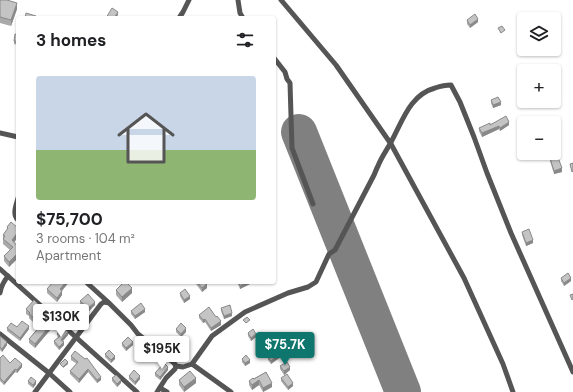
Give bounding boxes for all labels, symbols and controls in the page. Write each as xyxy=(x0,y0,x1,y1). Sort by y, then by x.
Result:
map controls xyxy=(517,12,561,160)
button: layers xyxy=(517,12,561,56)
text: 3 homes xyxy=(36,29,106,51)
icon: filters xyxy=(234,29,256,51)
button: + xyxy=(517,64,561,108)
icon: home xyxy=(110,102,182,174)
button: − xyxy=(517,116,561,160)
text: $75,700 xyxy=(36,208,103,230)
text: 3 rooms · 104 m² xyxy=(36,230,135,247)
text: Apartment xyxy=(36,247,101,264)
pin: $130K xyxy=(33,304,89,338)
text: $130K xyxy=(42,308,80,325)
pin: $75.7K xyxy=(252,332,318,366)
pin: $195K xyxy=(134,336,190,370)
text: $75.7K xyxy=(265,336,305,353)
text: $195K xyxy=(143,340,181,357)

